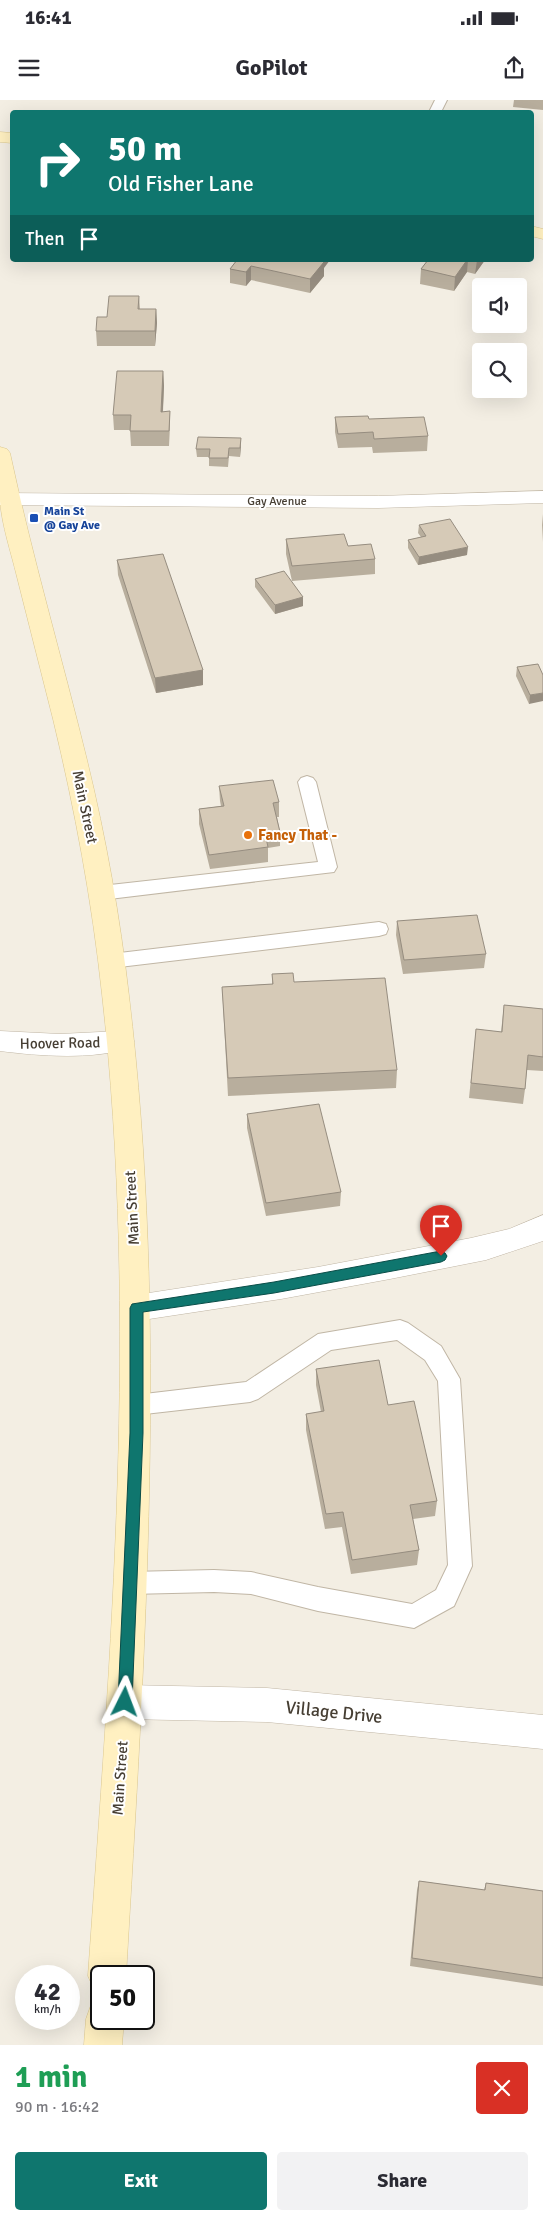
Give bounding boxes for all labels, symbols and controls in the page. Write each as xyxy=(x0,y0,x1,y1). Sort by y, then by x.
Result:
text: 16:41 xyxy=(25,6,72,30)
icon: menu xyxy=(15,54,43,82)
text: GoPilot xyxy=(236,54,307,81)
icon: share xyxy=(500,54,528,82)
text: 50 m xyxy=(108,127,182,170)
icon: right xyxy=(25,130,90,195)
text: Old Fisher Lane xyxy=(108,170,254,197)
icon: arrive xyxy=(75,225,103,253)
text: Then xyxy=(25,227,65,251)
map controls xyxy=(472,278,527,398)
button: sound xyxy=(472,278,527,333)
button: search xyxy=(472,343,527,398)
street label: Gay Avenue xyxy=(247,494,307,509)
place label: Main St @ Gay Ave xyxy=(44,504,100,533)
marker: Main St @ Gay Ave xyxy=(28,512,40,524)
street label: Main Street xyxy=(68,769,102,845)
place label: Fancy That - xyxy=(258,826,337,844)
marker: Fancy That - xyxy=(242,829,254,841)
street label: Hoover Road xyxy=(20,1033,101,1053)
street label: Main Street xyxy=(121,1170,143,1246)
pin xyxy=(420,1205,462,1256)
icon: arrive xyxy=(427,1212,455,1240)
position arrow xyxy=(98,1675,150,1727)
street label: Village Drive xyxy=(284,1696,384,1728)
street label: Main Street xyxy=(108,1740,132,1816)
speed limit sign: 50 xyxy=(90,1965,155,2030)
text: 42 xyxy=(34,1976,61,2007)
text: km/h xyxy=(34,2002,61,2017)
text: 1 min xyxy=(15,2059,87,2096)
button: close xyxy=(476,2062,528,2114)
text: 90 m · 16:42 xyxy=(15,2097,99,2117)
button: Exit xyxy=(15,2152,267,2210)
button: Share xyxy=(277,2152,528,2210)

